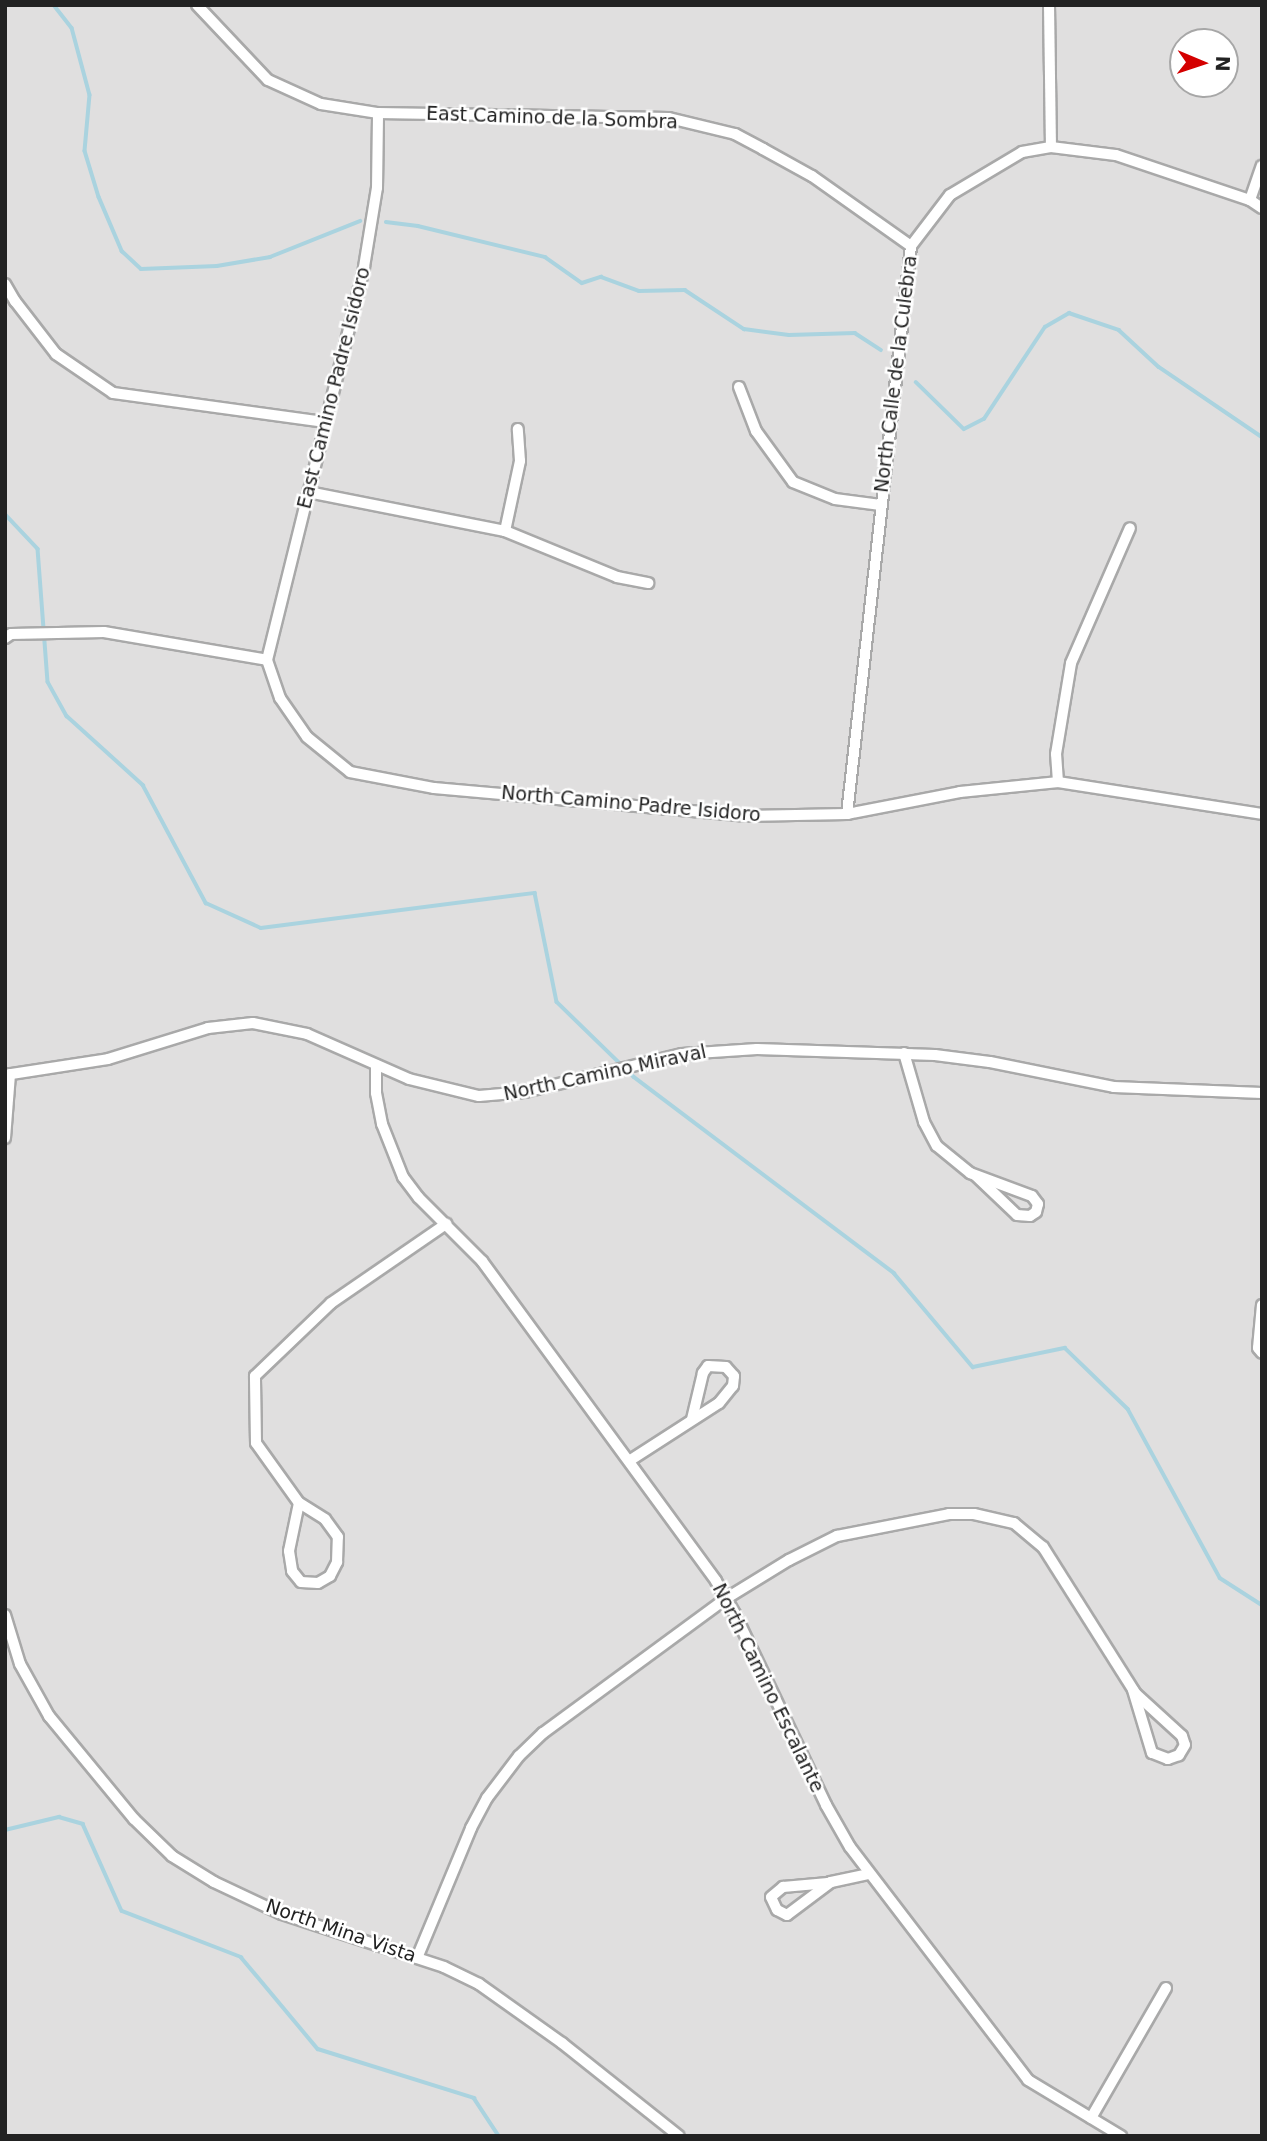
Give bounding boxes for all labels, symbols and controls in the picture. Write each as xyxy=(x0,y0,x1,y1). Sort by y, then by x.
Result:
north arrow xyxy=(1169,28,1239,98)
text: N xyxy=(1212,55,1234,72)
street label: East Camino de la Sombra xyxy=(426,102,678,134)
street label: North Calle de la Culebra xyxy=(870,254,922,494)
street label: East Camino Padre Isidoro xyxy=(293,265,375,511)
street label: North Camino Padre Isidoro xyxy=(500,781,762,827)
street label: North Camino Miraval xyxy=(501,1040,709,1106)
street label: North Camino Escalante xyxy=(707,1580,829,1796)
street label: North Mina Vista xyxy=(263,1895,419,1967)

